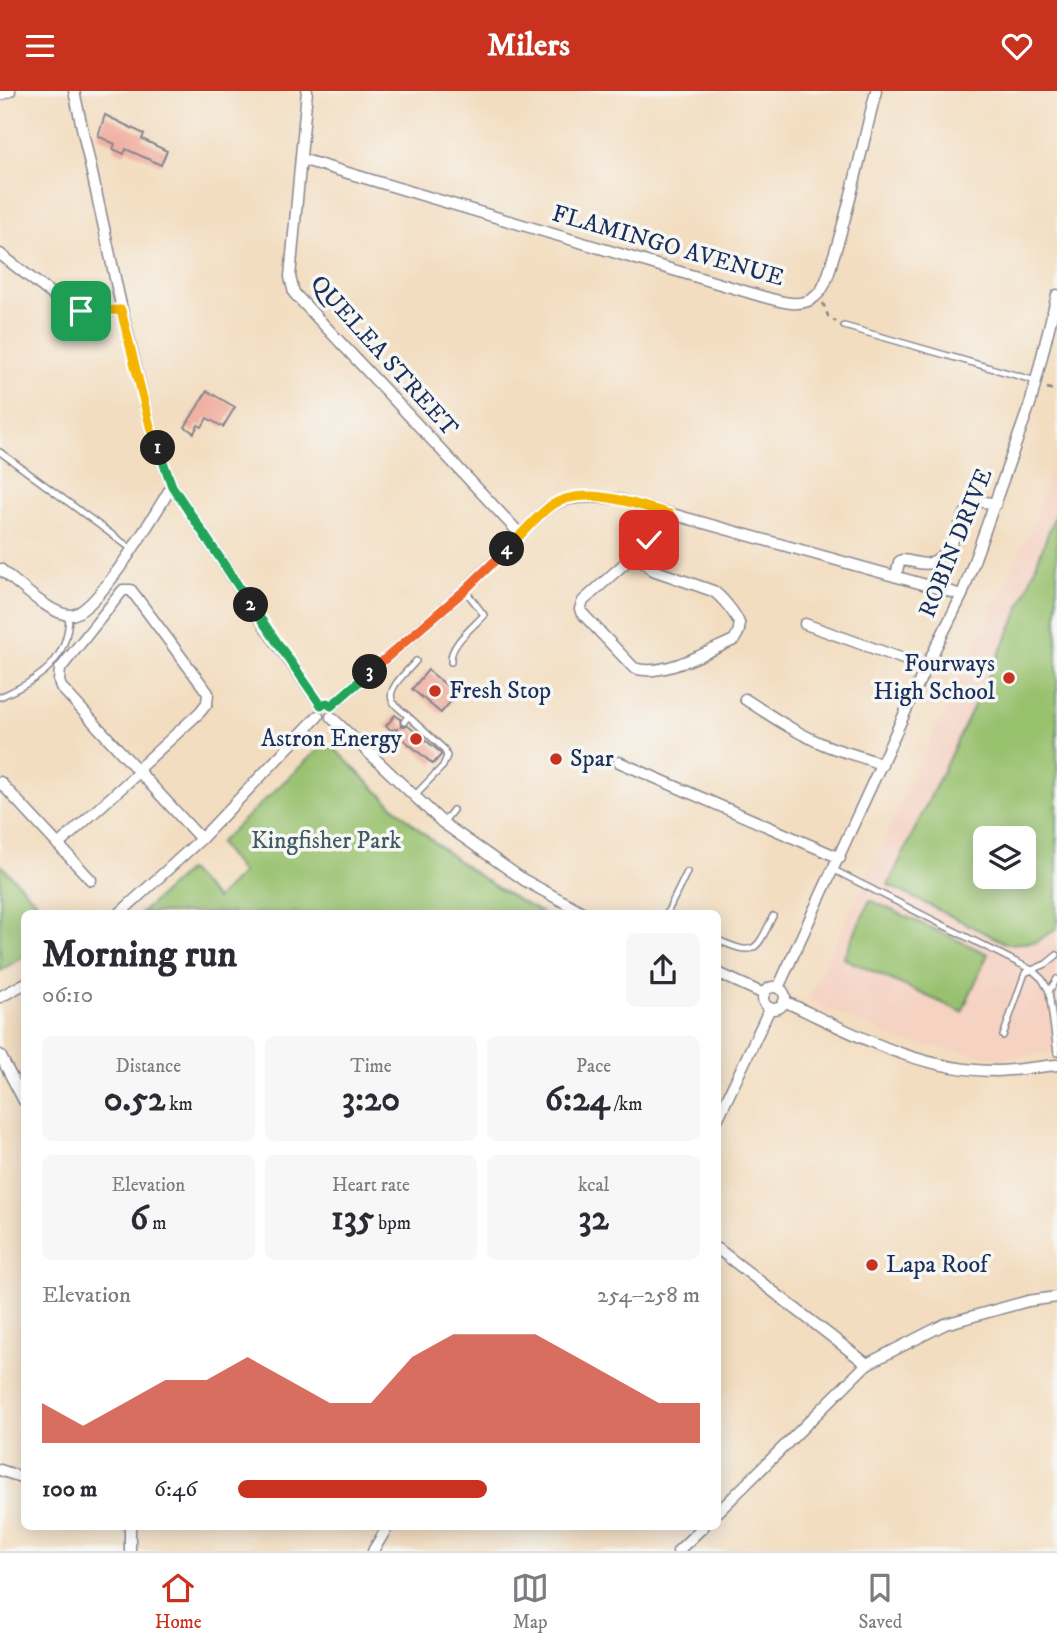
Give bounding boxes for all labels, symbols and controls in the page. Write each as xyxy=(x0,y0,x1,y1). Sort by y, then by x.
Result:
text: Milers xyxy=(487,26,570,66)
icon: menu xyxy=(21,27,59,65)
icon: heart xyxy=(998,27,1036,65)
street label: FLAMINGO AVENUE xyxy=(549,199,787,293)
street label: QUELEA STREET xyxy=(304,269,464,443)
pin xyxy=(51,281,111,341)
icon: arrive xyxy=(62,292,100,330)
pin: 1 xyxy=(140,431,176,465)
text: 1 xyxy=(154,436,161,459)
street label: ROBIN DRIVE xyxy=(912,464,1000,622)
pin xyxy=(619,510,679,570)
icon: check xyxy=(630,521,668,559)
pin: 4 xyxy=(490,531,524,567)
text: 4 xyxy=(501,537,512,560)
pin: 2 xyxy=(233,587,268,623)
text: 2 xyxy=(246,593,255,616)
place label: Fourways High School xyxy=(873,649,996,707)
pin: 3 xyxy=(352,655,388,689)
text: 3 xyxy=(366,660,373,683)
marker: Fourways High School xyxy=(1001,670,1017,686)
place label: Fresh Stop xyxy=(449,676,551,706)
marker: Fresh Stop xyxy=(427,683,443,699)
place label: Astron Energy xyxy=(261,724,403,754)
marker: Astron Energy xyxy=(408,731,424,747)
place label: Spar xyxy=(570,744,614,774)
marker: Spar xyxy=(548,751,564,767)
park label: Kingfisher Park xyxy=(251,826,401,856)
map controls xyxy=(973,826,1036,889)
button: layers xyxy=(973,826,1036,889)
text: Morning run xyxy=(42,931,237,979)
button: share xyxy=(626,933,700,1007)
text: 06:10 xyxy=(42,981,93,1010)
text: Distance xyxy=(116,1055,181,1078)
text: Time xyxy=(350,1055,392,1078)
text: Pace xyxy=(576,1055,611,1078)
text: 0.52 xyxy=(104,1078,165,1122)
text: 3:20 xyxy=(342,1078,400,1122)
text: 6:24 xyxy=(545,1078,610,1122)
text: km xyxy=(165,1093,193,1116)
text: /km xyxy=(610,1093,642,1116)
text: Elevation xyxy=(112,1174,185,1197)
text: Heart rate xyxy=(332,1174,410,1197)
text: kcal xyxy=(578,1174,609,1197)
text: 6 xyxy=(130,1197,148,1241)
text: 135 xyxy=(331,1197,374,1241)
text: 32 xyxy=(579,1197,609,1241)
text: m xyxy=(148,1212,167,1235)
text: bpm xyxy=(374,1212,411,1235)
place label: Lapa Roof xyxy=(886,1250,991,1280)
marker: Lapa Roof xyxy=(864,1257,880,1273)
text: Elevation xyxy=(42,1281,131,1310)
text: 254–258 m xyxy=(597,1281,700,1310)
text: 100 m xyxy=(42,1475,97,1504)
text: 6:46 xyxy=(154,1475,197,1504)
tab: Home xyxy=(155,1569,202,1634)
tab: Map xyxy=(511,1569,549,1634)
tab: Saved xyxy=(859,1569,902,1634)

